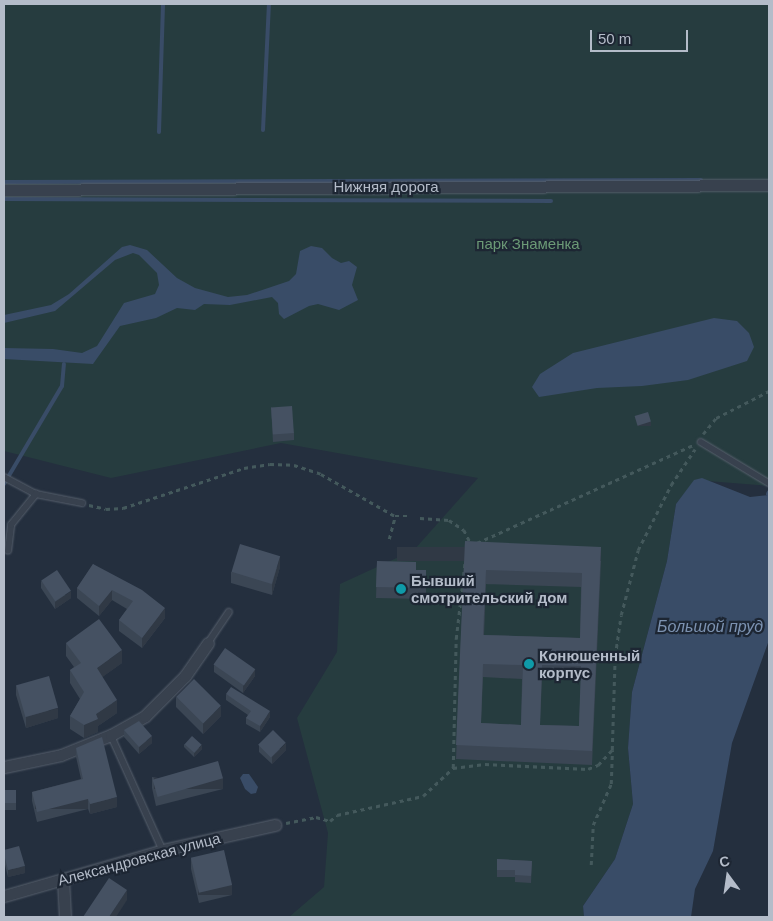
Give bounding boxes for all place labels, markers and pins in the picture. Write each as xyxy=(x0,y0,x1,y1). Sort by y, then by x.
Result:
place label: Бывший смотрительский дом xyxy=(411,571,567,606)
marker: Бывший смотрительский дом xyxy=(395,583,407,595)
place label: Конюшенный корпус xyxy=(539,646,640,681)
marker: Конюшенный корпус xyxy=(523,658,535,670)

